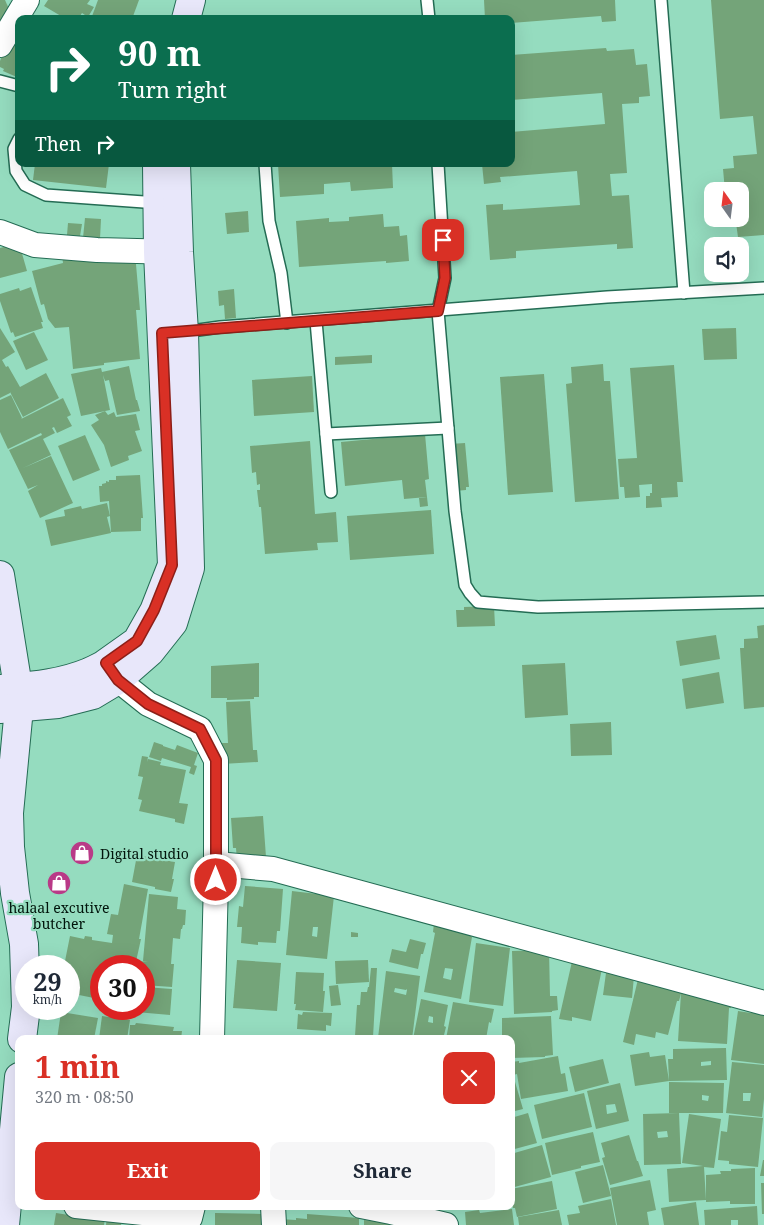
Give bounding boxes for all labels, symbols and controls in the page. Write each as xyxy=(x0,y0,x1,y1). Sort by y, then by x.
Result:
text: 90 m xyxy=(118,29,201,76)
icon: right xyxy=(35,35,100,100)
text: Turn right xyxy=(118,74,227,104)
icon: right xyxy=(91,130,119,158)
text: Then xyxy=(35,131,81,157)
north arrow xyxy=(704,182,749,228)
map controls xyxy=(704,182,749,282)
pin xyxy=(422,219,464,261)
icon: arrive xyxy=(429,226,457,254)
button: sound xyxy=(704,237,749,282)
shop icon: Digital studio xyxy=(69,840,95,866)
place label: Digital studio xyxy=(100,844,189,863)
position arrow xyxy=(189,853,241,905)
shop icon: halaal excutive butcher xyxy=(46,870,72,896)
place label: halaal excutive butcher xyxy=(8,898,110,933)
speed limit sign: 30 xyxy=(90,955,155,1020)
text: 29 xyxy=(33,964,62,998)
text: km/h xyxy=(33,991,62,1008)
text: 1 min xyxy=(35,1046,120,1087)
button: close xyxy=(443,1052,495,1104)
text: 320 m · 08:50 xyxy=(35,1086,134,1108)
button: Exit xyxy=(35,1142,260,1200)
button: Share xyxy=(270,1142,495,1200)

